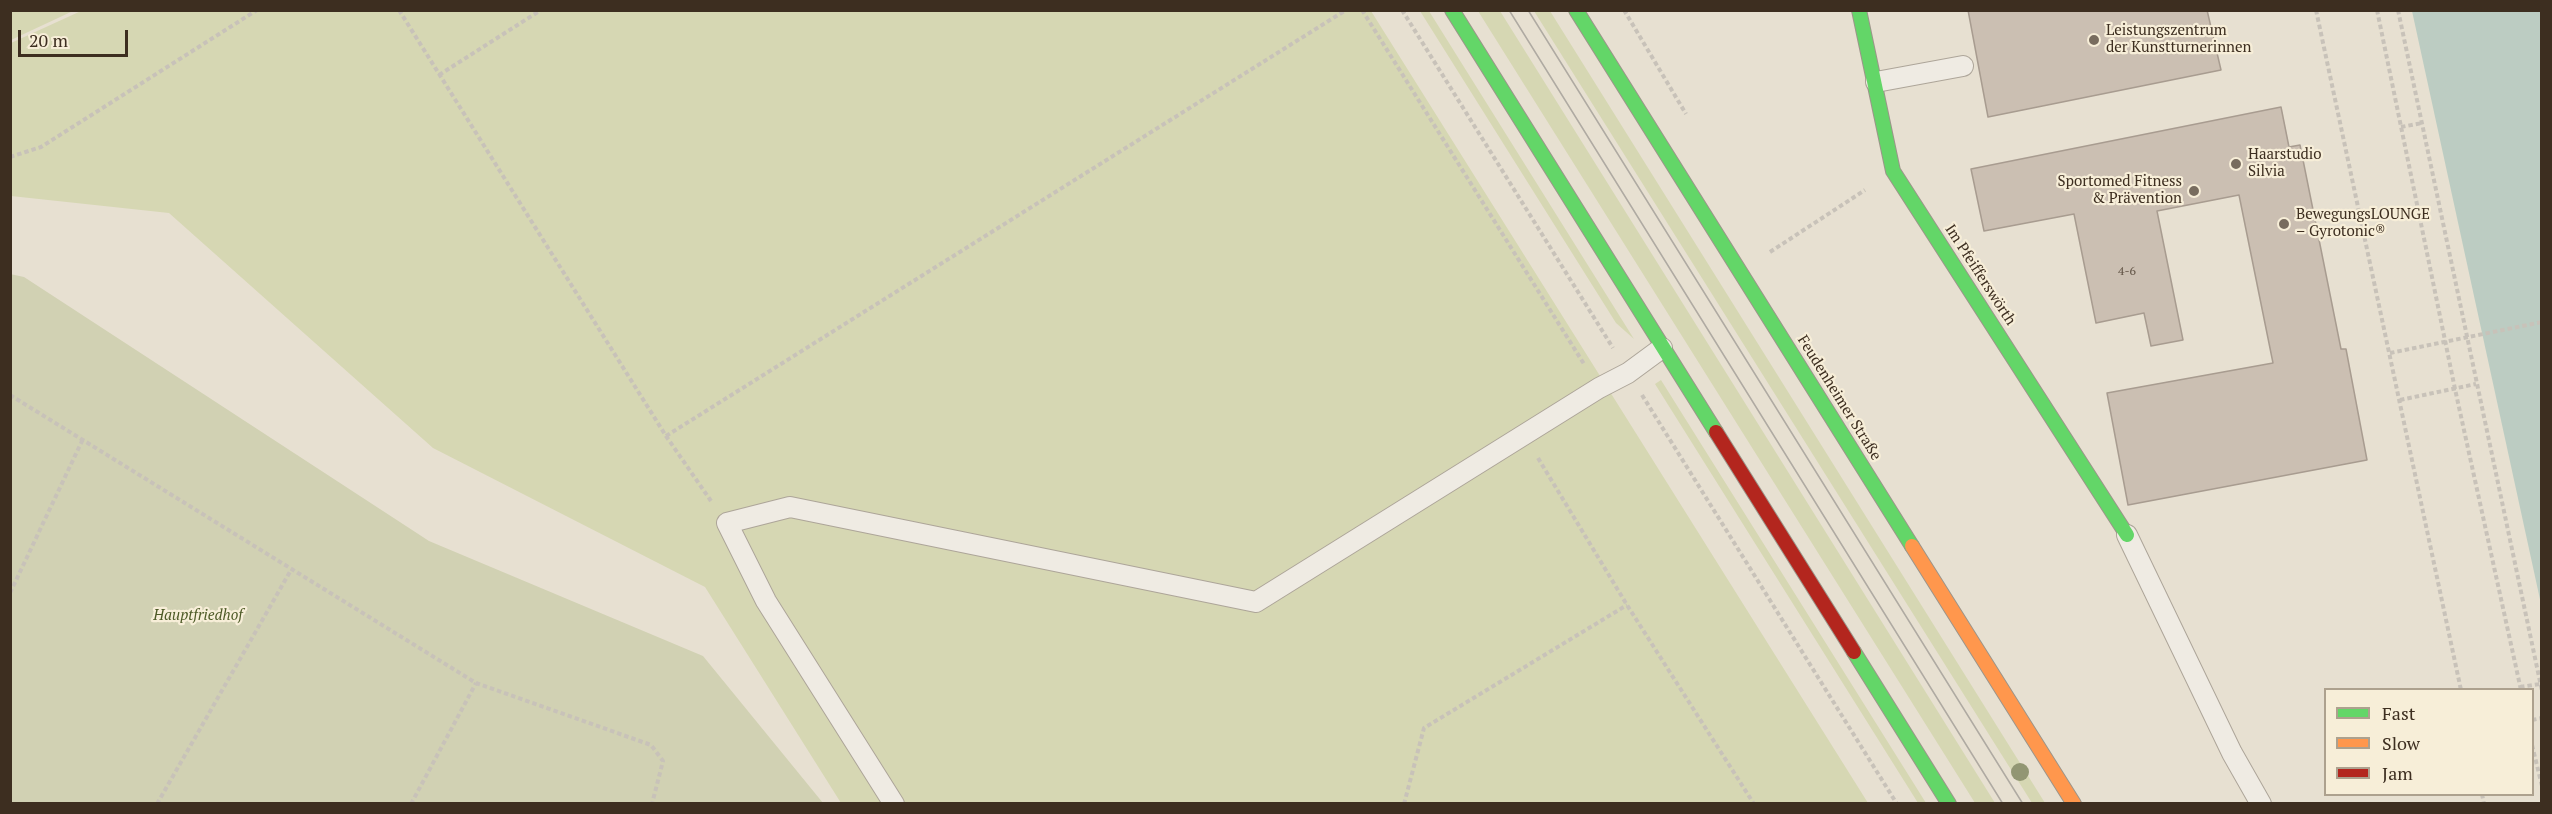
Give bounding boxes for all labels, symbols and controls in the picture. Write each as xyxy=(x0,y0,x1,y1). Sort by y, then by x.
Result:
scale bar xyxy=(21,18,130,56)
place label: Leistungszentrum der Kunstturnerinnen xyxy=(2106,22,2251,57)
text: 20 m xyxy=(29,28,68,52)
marker: Leistungszentrum der Kunstturnerinnen xyxy=(2087,33,2101,47)
place label: Haarstudio Silvia xyxy=(2248,146,2322,181)
marker: Haarstudio Silvia xyxy=(2229,157,2243,171)
place label: Sportomed Fitness & Prävention xyxy=(2057,173,2182,208)
marker: Sportomed Fitness & Prävention xyxy=(2187,184,2201,198)
place label: BewegungsLOUNGE – Gyrotonic® xyxy=(2296,206,2430,241)
marker: BewegungsLOUNGE – Gyrotonic® xyxy=(2277,217,2291,231)
street label: Im Pfeifferswörth xyxy=(1941,221,2019,329)
house number: 4-6 xyxy=(2118,265,2136,279)
street label: Feudenheimer Straße xyxy=(1793,332,1885,464)
park label: Hauptfriedhof xyxy=(153,607,243,625)
legend xyxy=(2324,688,2534,796)
text: Fast xyxy=(2382,701,2415,725)
text: Slow xyxy=(2382,731,2420,755)
text: Jam xyxy=(2382,761,2413,785)

